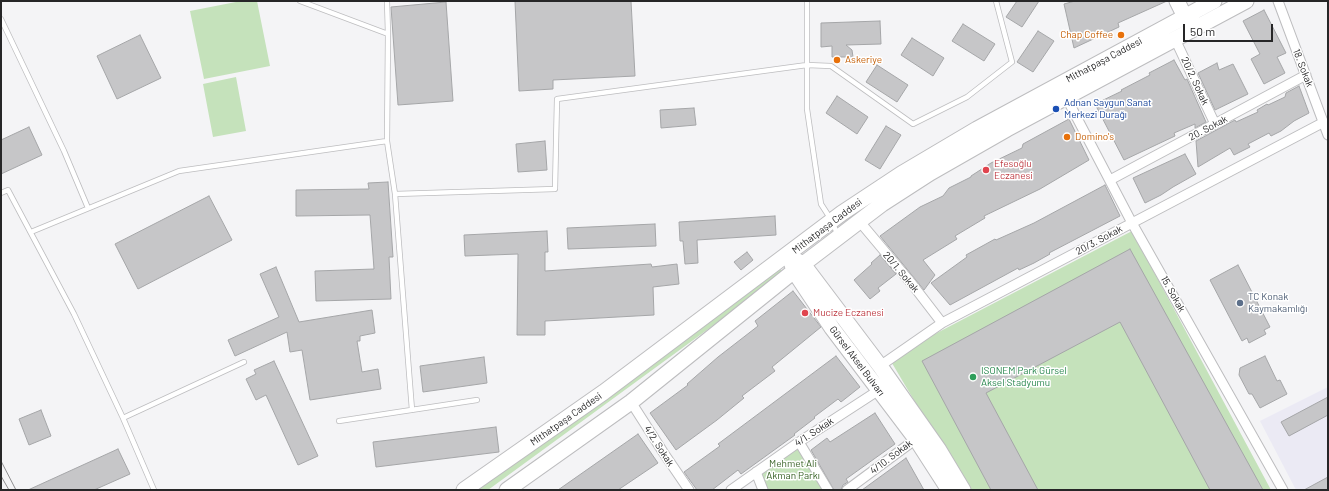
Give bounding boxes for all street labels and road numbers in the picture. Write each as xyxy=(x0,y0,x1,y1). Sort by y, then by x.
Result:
street label: Mithatpaşa Caddesi xyxy=(1064,35,1144,85)
street label: 18. Sokak xyxy=(1290,47,1316,89)
street label: 20/2. Sokak xyxy=(1179,55,1211,107)
street label: 20. Sokak xyxy=(1187,113,1229,143)
street label: Mithatpaşa Caddesi xyxy=(790,196,864,256)
street label: 20/3. Sokak xyxy=(1074,223,1124,257)
street label: 20/1. Sokak xyxy=(880,249,922,295)
street label: 15. Sokak xyxy=(1158,274,1188,314)
street label: Gürsel Aksel Bulvarı xyxy=(827,324,887,398)
street label: Mithatpaşa Caddesi xyxy=(528,390,604,448)
street label: 4/1. Sokak xyxy=(792,415,836,449)
street label: 4/2. Sokak xyxy=(641,423,677,469)
street label: 4/10. Sokak xyxy=(868,437,914,477)

